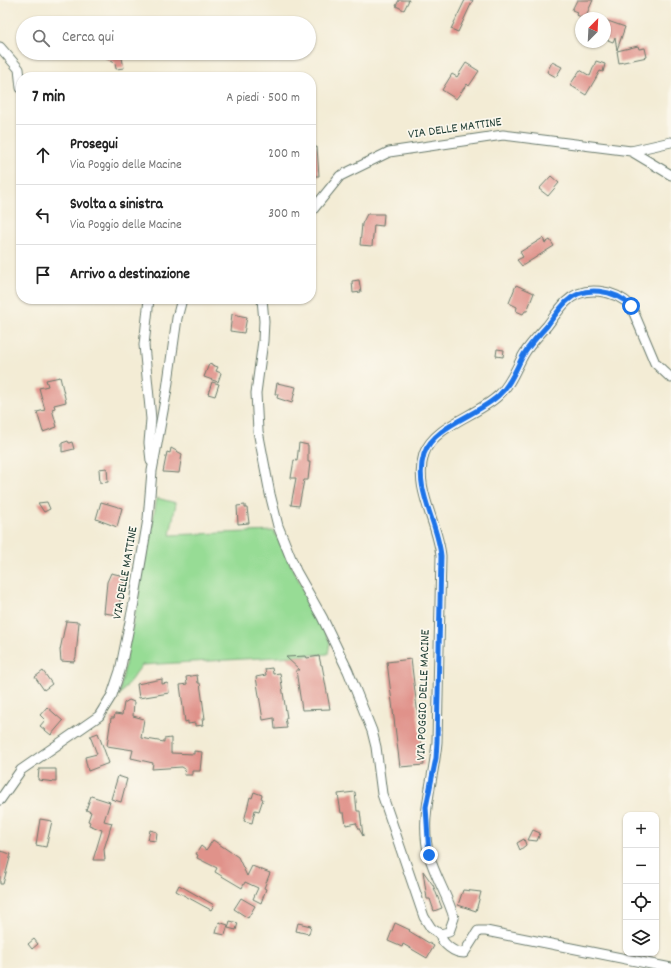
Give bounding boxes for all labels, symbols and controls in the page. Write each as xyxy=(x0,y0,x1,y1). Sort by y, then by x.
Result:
north arrow xyxy=(575,12,611,48)
search box xyxy=(16,16,316,60)
icon: search xyxy=(30,27,52,49)
text: Cerca qui xyxy=(62,27,114,49)
text: 7 min xyxy=(32,86,65,110)
text: A piedi · 500 m xyxy=(226,89,300,108)
street label: VIA DELLE MATTINE xyxy=(407,113,503,145)
text: Prosegui xyxy=(70,134,118,156)
icon: ahead xyxy=(32,144,54,166)
text: 200 m xyxy=(268,145,300,164)
text: Via Poggio delle Macine xyxy=(70,156,182,175)
text: Svolta a sinistra xyxy=(70,194,163,216)
icon: left xyxy=(32,204,54,226)
text: 300 m xyxy=(268,205,300,224)
text: Via Poggio delle Macine xyxy=(70,216,182,235)
icon: arrive xyxy=(32,264,54,286)
text: Arrivo a destinazione xyxy=(70,264,190,286)
route start xyxy=(622,297,640,315)
street label: VIA DELLE MATTINE xyxy=(108,525,144,621)
street label: VIA POGGIO DELLE MACINE xyxy=(412,629,436,761)
map controls xyxy=(623,812,659,956)
button: + xyxy=(623,812,659,848)
route end xyxy=(420,846,438,864)
button: − xyxy=(623,848,659,884)
button: locate xyxy=(623,884,659,920)
button: layers xyxy=(623,920,659,956)

